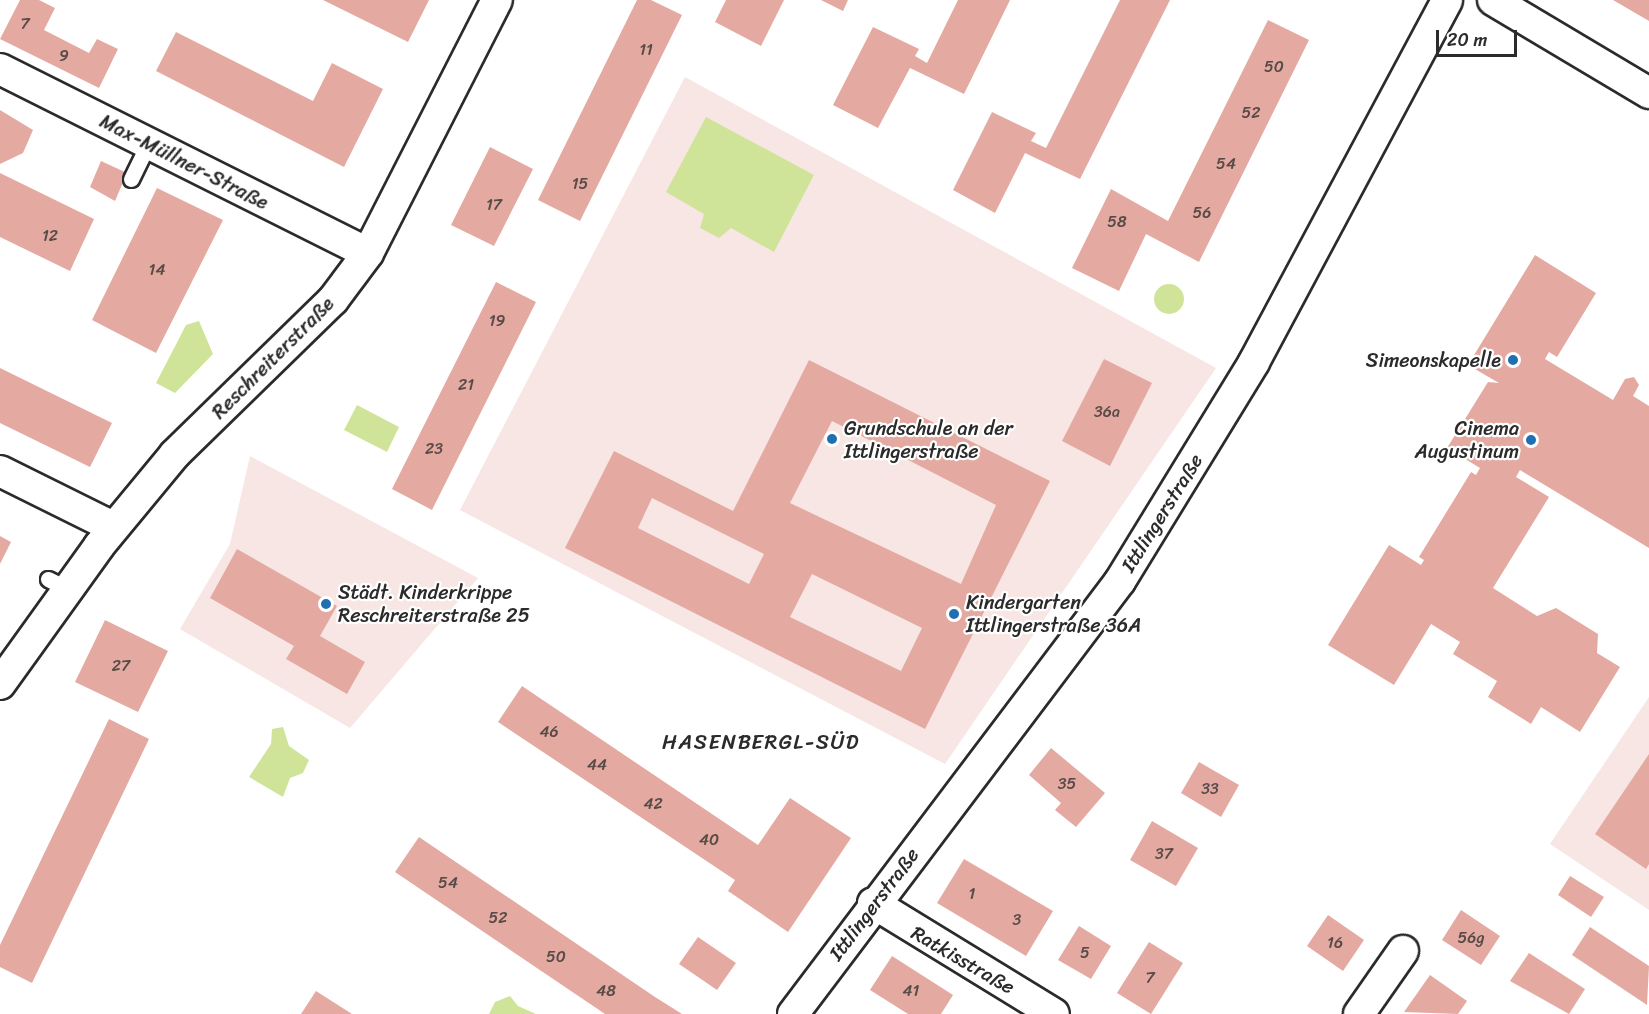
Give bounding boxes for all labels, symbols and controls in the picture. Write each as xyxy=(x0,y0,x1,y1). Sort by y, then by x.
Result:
house number: 7 xyxy=(20,14,30,34)
scale bar xyxy=(1439,18,1520,56)
text: 20 m xyxy=(1447,24,1487,56)
house number: 11 xyxy=(639,40,653,60)
house number: 9 xyxy=(59,46,69,66)
house number: 50 xyxy=(1264,57,1284,77)
house number: 52 xyxy=(1241,103,1261,123)
street label: Max-Müllner-Straße xyxy=(96,109,272,215)
house number: 54 xyxy=(1216,154,1236,174)
house number: 15 xyxy=(572,174,588,194)
house number: 17 xyxy=(486,195,502,215)
house number: 56 xyxy=(1193,203,1211,223)
house number: 58 xyxy=(1107,212,1127,232)
house number: 12 xyxy=(42,226,58,246)
house number: 14 xyxy=(149,260,165,280)
street label: Reschreiterstraße xyxy=(207,292,339,424)
house number: 19 xyxy=(489,311,505,331)
place label: Simeonskapelle xyxy=(1366,348,1501,372)
marker: Simeonskapelle xyxy=(1506,353,1520,367)
house number: 21 xyxy=(458,375,474,395)
house number: 36a xyxy=(1094,402,1120,422)
place label: Grundschule an der Ittlingerstraße xyxy=(844,416,1013,463)
place label: Cinema Augustinum xyxy=(1415,416,1519,463)
marker: Grundschule an der Ittlingerstraße xyxy=(825,432,839,446)
marker: Cinema Augustinum xyxy=(1524,433,1538,447)
house number: 23 xyxy=(425,439,443,459)
street label: Ittlingerstraße xyxy=(1116,450,1208,576)
place label: Städt. Kinderkrippe Reschreiterstraße 25 xyxy=(338,580,530,627)
place label: Kindergarten Ittlingerstraße 36A xyxy=(966,590,1141,637)
marker: Städt. Kinderkrippe Reschreiterstraße 25 xyxy=(319,597,333,611)
marker: Kindergarten Ittlingerstraße 36A xyxy=(947,607,961,621)
house number: 27 xyxy=(112,656,130,676)
house number: 46 xyxy=(539,722,559,742)
district label: HASENBERGL-SÜD xyxy=(661,729,861,755)
house number: 44 xyxy=(587,755,607,775)
house number: 35 xyxy=(1058,774,1076,794)
house number: 33 xyxy=(1201,779,1219,799)
house number: 42 xyxy=(643,794,663,814)
house number: 40 xyxy=(699,830,719,850)
street label: Ittlingerstraße xyxy=(824,843,924,965)
house number: 37 xyxy=(1155,844,1173,864)
house number: 54 xyxy=(438,873,458,893)
house number: 1 xyxy=(969,884,975,904)
house number: 52 xyxy=(488,908,508,928)
house number: 3 xyxy=(1013,910,1021,930)
street label: Ratkisstraße xyxy=(907,921,1019,999)
house number: 56g xyxy=(1458,928,1484,948)
house number: 16 xyxy=(1327,933,1343,953)
house number: 5 xyxy=(1080,943,1090,963)
house number: 50 xyxy=(546,947,566,967)
house number: 7 xyxy=(1145,968,1155,988)
house number: 48 xyxy=(596,981,616,1001)
house number: 41 xyxy=(903,981,919,1001)

